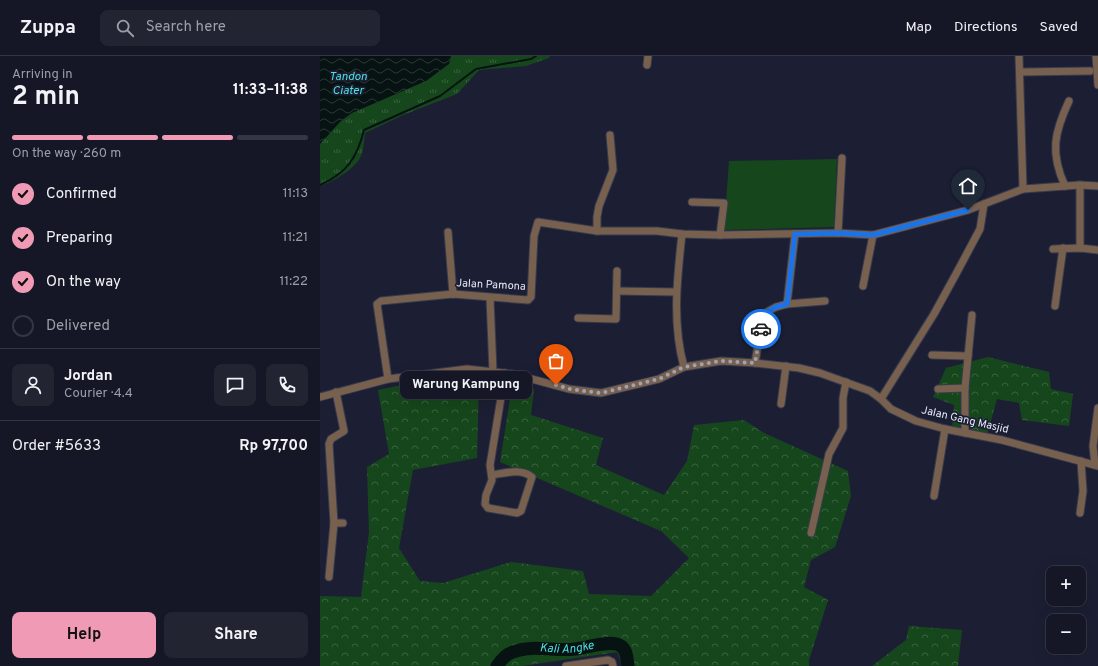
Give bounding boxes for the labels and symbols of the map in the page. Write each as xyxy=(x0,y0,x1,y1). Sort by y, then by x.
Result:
water label: Tandon Ciater xyxy=(329,69,368,99)
pin xyxy=(951,169,985,210)
street label: Jalan Pamona xyxy=(456,276,526,294)
courier xyxy=(741,309,781,349)
pin xyxy=(539,344,573,385)
callout: Warung Kampung xyxy=(400,371,532,399)
street label: Jalan Gang Masjid xyxy=(920,403,1010,437)
water label: Kali Angke xyxy=(539,637,596,658)

